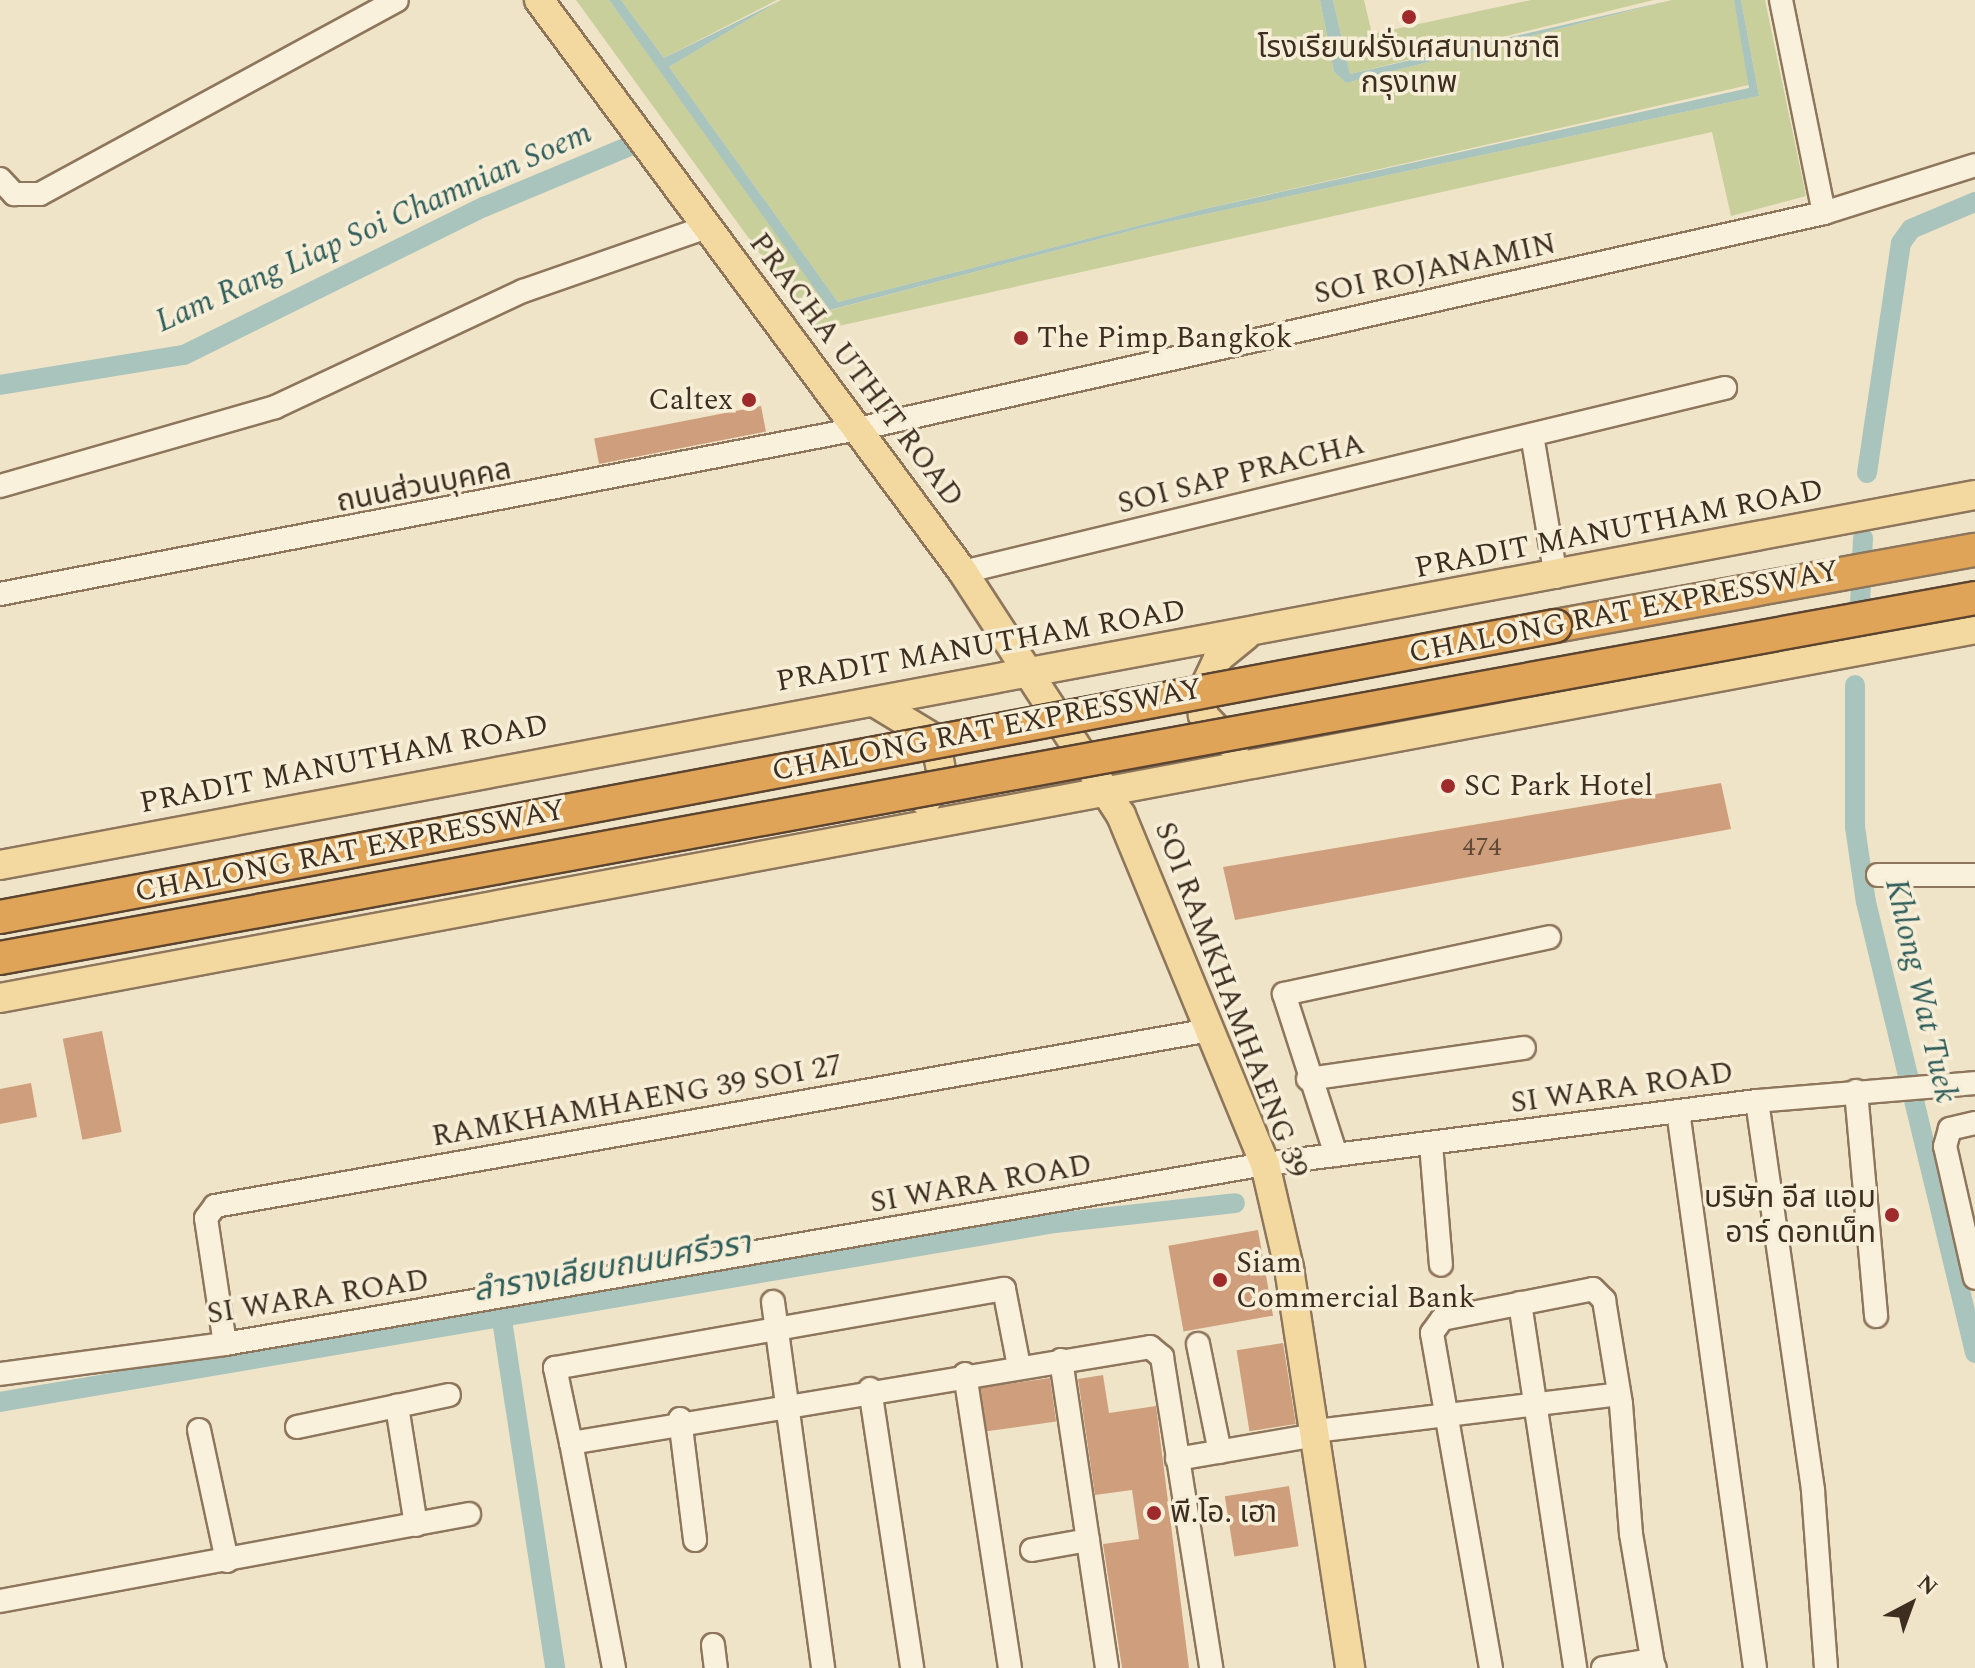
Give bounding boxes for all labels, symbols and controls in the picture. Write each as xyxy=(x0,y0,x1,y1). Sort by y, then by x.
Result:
marker: โรงเรียนฝรั่งเศสนานาชาติ กรุงเทพ xyxy=(1400,8,1418,26)
place label: โรงเรียนฝรั่งเศสนานาชาติ กรุงเทพ xyxy=(1258,30,1560,100)
water label: Lam Rang Liap Soi Chamnian Soem xyxy=(150,114,598,342)
street label: PRACHA UTHIT ROAD xyxy=(741,226,971,514)
street label: SOI ROJANAMIN xyxy=(1311,226,1559,312)
place label: The Pimp Bangkok xyxy=(1037,320,1292,356)
marker: The Pimp Bangkok xyxy=(1012,329,1030,347)
place label: Caltex xyxy=(648,382,733,418)
marker: Caltex xyxy=(740,391,758,409)
street label: SOI SAP PRACHA xyxy=(1114,426,1368,522)
street label: ถนนส่วนบุคคล xyxy=(334,451,514,521)
street label: PRADIT MANUTHAM ROAD xyxy=(1412,472,1826,586)
street label: CHALONG RAT EXPRESSWAY xyxy=(1406,553,1842,671)
street label: PRADIT MANUTHAM ROAD xyxy=(773,592,1189,700)
street label: CHALONG RAT EXPRESSWAY xyxy=(769,671,1205,789)
street label: PRADIT MANUTHAM ROAD xyxy=(137,707,551,821)
place label: SC Park Hotel xyxy=(1464,768,1653,804)
marker: SC Park Hotel xyxy=(1439,777,1457,795)
street label: CHALONG RAT EXPRESSWAY xyxy=(132,792,568,910)
street label: SOI RAMKHAMHAENG 39 xyxy=(1146,817,1316,1183)
house number: 474 xyxy=(1463,832,1501,864)
water label: Khlong Wat Tuek xyxy=(1876,875,1964,1107)
street label: RAMKHAMHAENG 39 SOI 27 xyxy=(429,1047,845,1155)
street label: SI WARA ROAD xyxy=(1508,1055,1736,1121)
street label: SI WARA ROAD xyxy=(867,1147,1095,1221)
place label: บริษัท อีส แอม อาร์ ดอทเน็ท xyxy=(1704,1180,1876,1250)
marker: บริษัท อีส แอม อาร์ ดอทเน็ท xyxy=(1883,1206,1901,1224)
water label: ลำรางเลียบถนนศรีวรา xyxy=(470,1225,754,1311)
place label: Siam Commercial Bank xyxy=(1236,1245,1475,1316)
street label: SI WARA ROAD xyxy=(204,1262,432,1332)
marker: Siam Commercial Bank xyxy=(1211,1271,1229,1289)
place label: พี.โอ. เฮา xyxy=(1170,1495,1277,1531)
marker: พี.โอ. เฮา xyxy=(1145,1504,1163,1522)
north arrow xyxy=(1871,1564,1951,1644)
text: N xyxy=(1909,1567,1945,1604)

